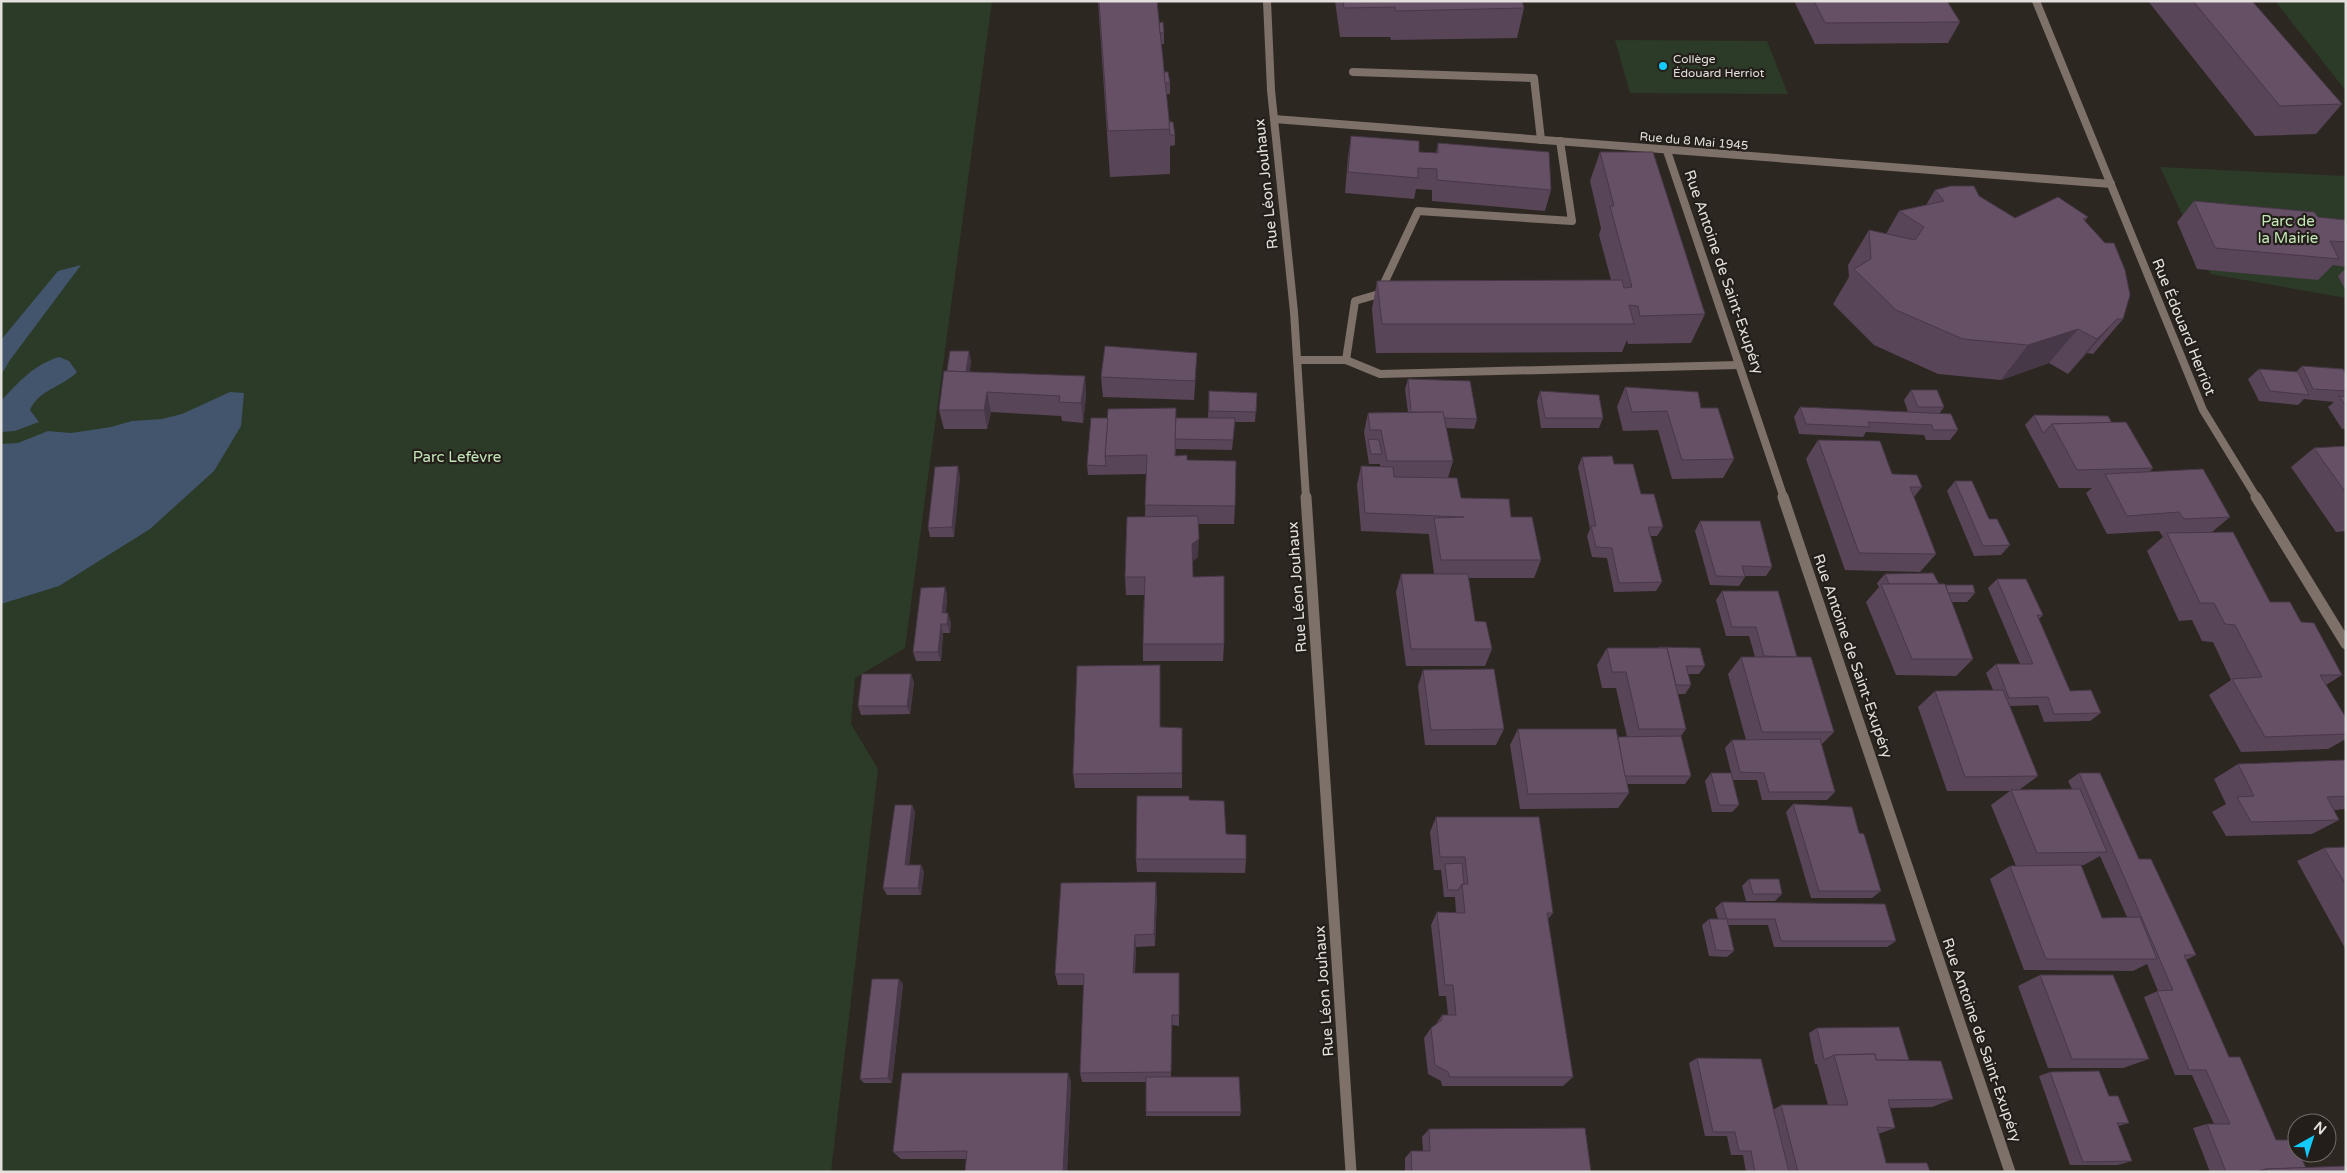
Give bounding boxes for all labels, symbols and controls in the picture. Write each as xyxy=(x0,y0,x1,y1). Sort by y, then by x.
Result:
place label: Collège Édouard Herriot xyxy=(1673,52,1765,80)
marker: Collège Édouard Herriot xyxy=(1657,60,1669,72)
street label: Rue Léon Jouhaux xyxy=(1250,118,1282,250)
street label: Rue du 8 Mai 1945 xyxy=(1639,129,1749,153)
street label: Rue Antoine de Saint-Exupéry xyxy=(1681,167,1767,377)
park label: Parc de la Mairie xyxy=(2258,212,2318,247)
street label: Rue Édouard Herriot xyxy=(2148,256,2220,398)
park label: Parc Lefèvre xyxy=(413,448,501,466)
street label: Rue Léon Jouhaux xyxy=(1283,521,1311,653)
street label: Rue Antoine de Saint-Exupéry xyxy=(1810,551,1896,761)
street label: Rue Léon Jouhaux xyxy=(1310,925,1338,1057)
street label: Rue Antoine de Saint-Exupéry xyxy=(1939,935,2025,1145)
north arrow xyxy=(2287,1113,2337,1163)
text: N xyxy=(2310,1118,2330,1138)

